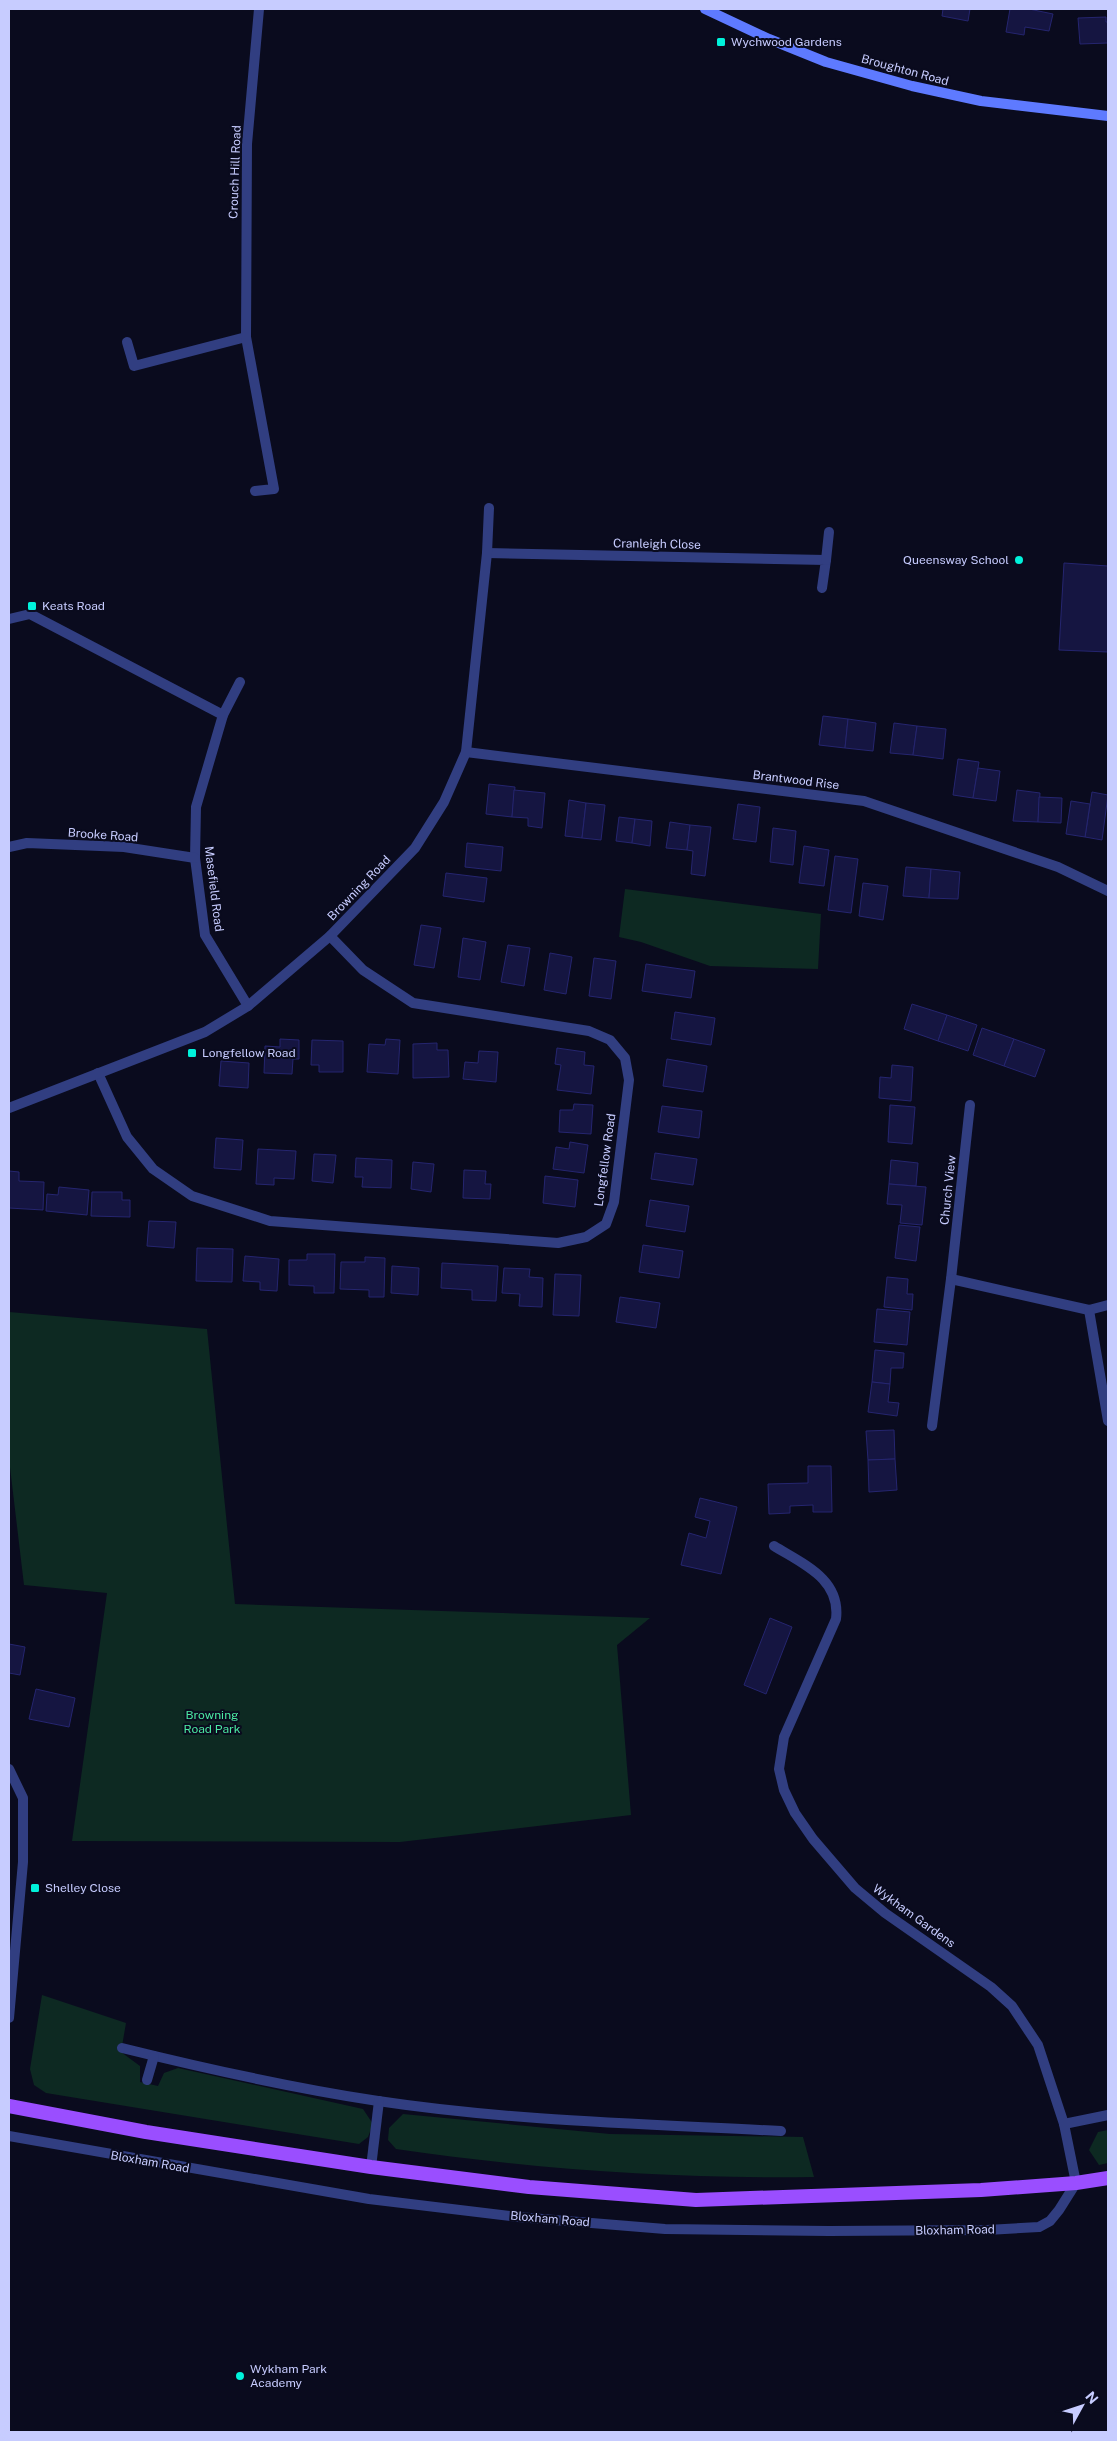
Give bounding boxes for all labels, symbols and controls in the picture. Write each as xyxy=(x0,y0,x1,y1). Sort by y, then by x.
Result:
place label: Wychwood Gardens xyxy=(731,35,842,49)
marker: Wychwood Gardens xyxy=(715,36,727,48)
street label: Broughton Road xyxy=(860,52,950,88)
street label: Crouch Hill Road xyxy=(226,125,244,219)
street label: Cranleigh Close xyxy=(613,536,701,552)
place label: Queensway School xyxy=(903,553,1009,567)
marker: Queensway School xyxy=(1013,554,1025,566)
place label: Keats Road xyxy=(42,599,105,613)
marker: Keats Road xyxy=(26,600,38,612)
street label: Brantwood Rise xyxy=(752,768,840,792)
street label: Brooke Road xyxy=(67,826,139,844)
street label: Masefield Road xyxy=(202,845,226,933)
street label: Browning Road xyxy=(325,853,393,923)
place label: Longfellow Road xyxy=(202,1046,296,1060)
marker: Longfellow Road xyxy=(186,1047,198,1059)
street label: Longfellow Road xyxy=(592,1113,618,1207)
street label: Church View xyxy=(937,1154,959,1226)
park label: Browning Road Park xyxy=(184,1708,241,1736)
place label: Shelley Close xyxy=(45,1881,121,1895)
street label: Wykham Gardens xyxy=(870,1881,958,1951)
marker: Shelley Close xyxy=(29,1882,41,1894)
street label: Bloxham Road xyxy=(109,2148,191,2176)
street label: Bloxham Road xyxy=(510,2209,590,2229)
street label: Bloxham Road xyxy=(915,2222,995,2238)
place label: Wykham Park Academy xyxy=(250,2362,327,2390)
marker: Wykham Park Academy xyxy=(234,2370,246,2382)
north arrow xyxy=(1057,2381,1107,2431)
text: N xyxy=(1082,2388,1102,2407)

